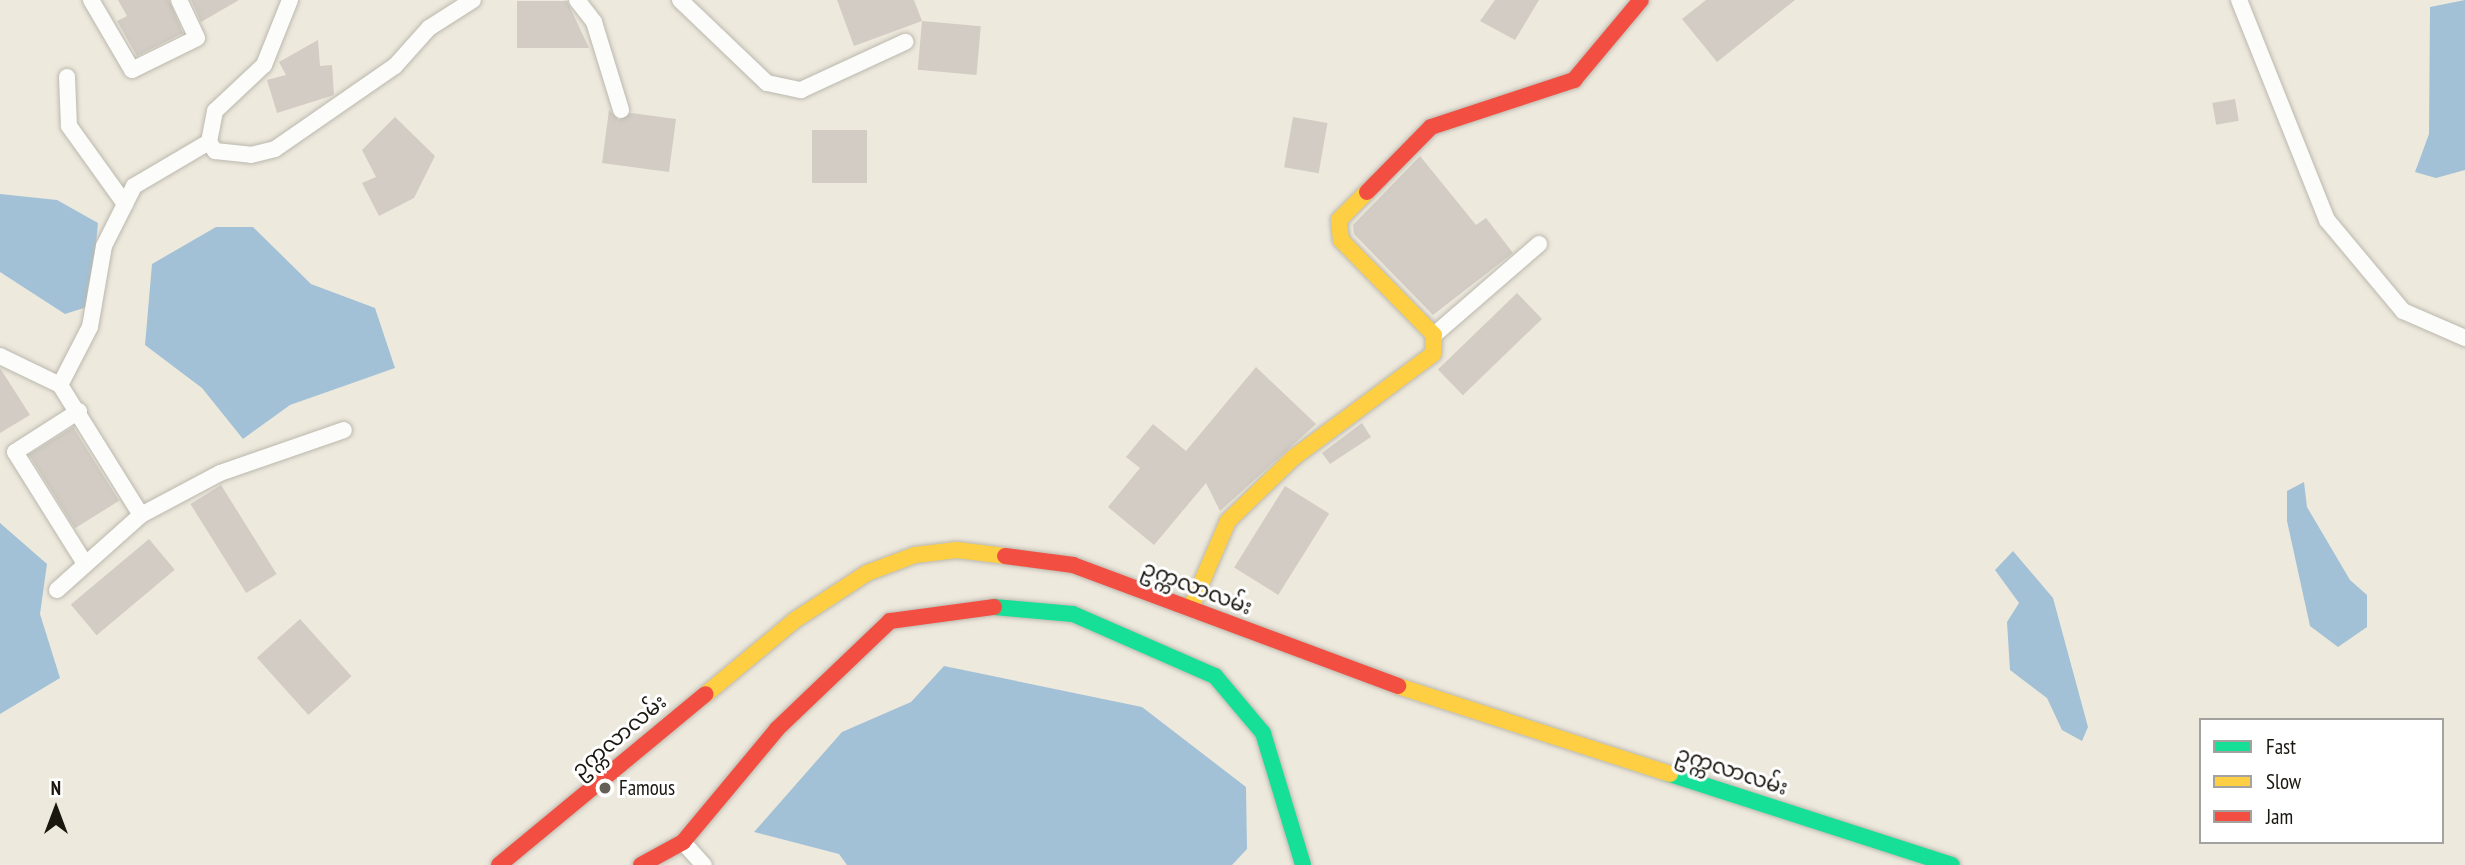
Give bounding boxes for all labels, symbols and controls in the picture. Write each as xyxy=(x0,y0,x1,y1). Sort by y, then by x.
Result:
street label: ဥက္ကလာလမ်း xyxy=(1138,555,1256,621)
street label: ဥက္ကလာလမ်း xyxy=(567,689,671,783)
legend xyxy=(2199,718,2444,844)
text: Fast xyxy=(2266,733,2296,760)
street label: ဥက္ကလာလမ်း xyxy=(1673,741,1791,801)
text: Slow xyxy=(2266,768,2301,795)
north arrow xyxy=(21,774,91,844)
place label: Famous xyxy=(619,775,675,801)
text: N xyxy=(51,776,61,800)
marker: Famous xyxy=(597,780,613,796)
text: Jam xyxy=(2266,803,2293,830)

